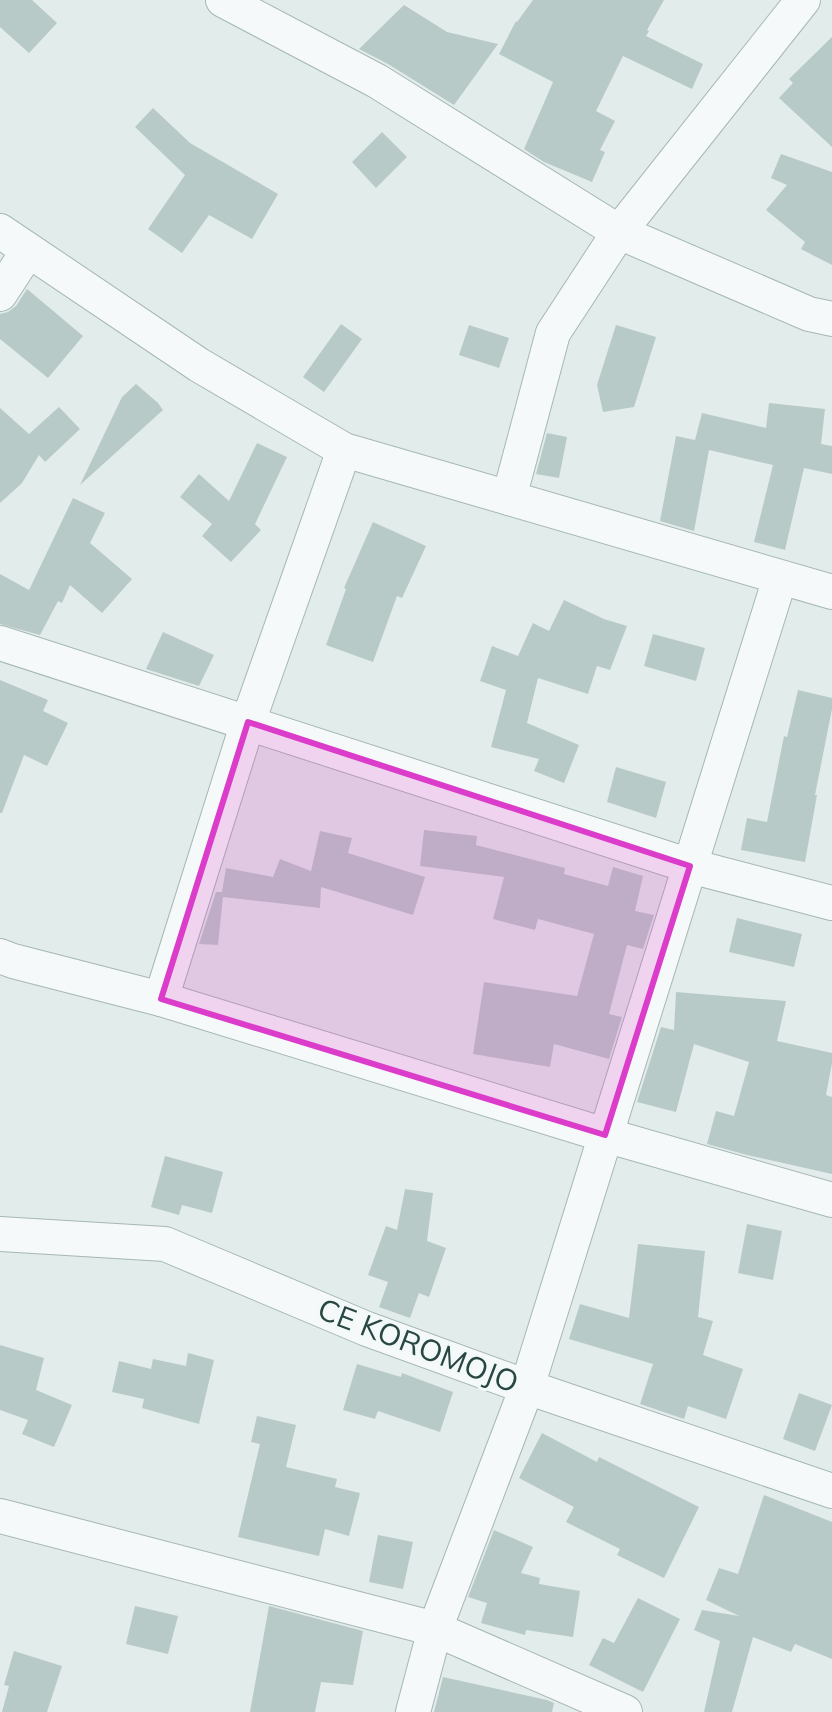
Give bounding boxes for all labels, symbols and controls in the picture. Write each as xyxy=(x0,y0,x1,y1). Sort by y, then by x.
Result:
street label: CE KOROMOJO xyxy=(313,1289,524,1401)

